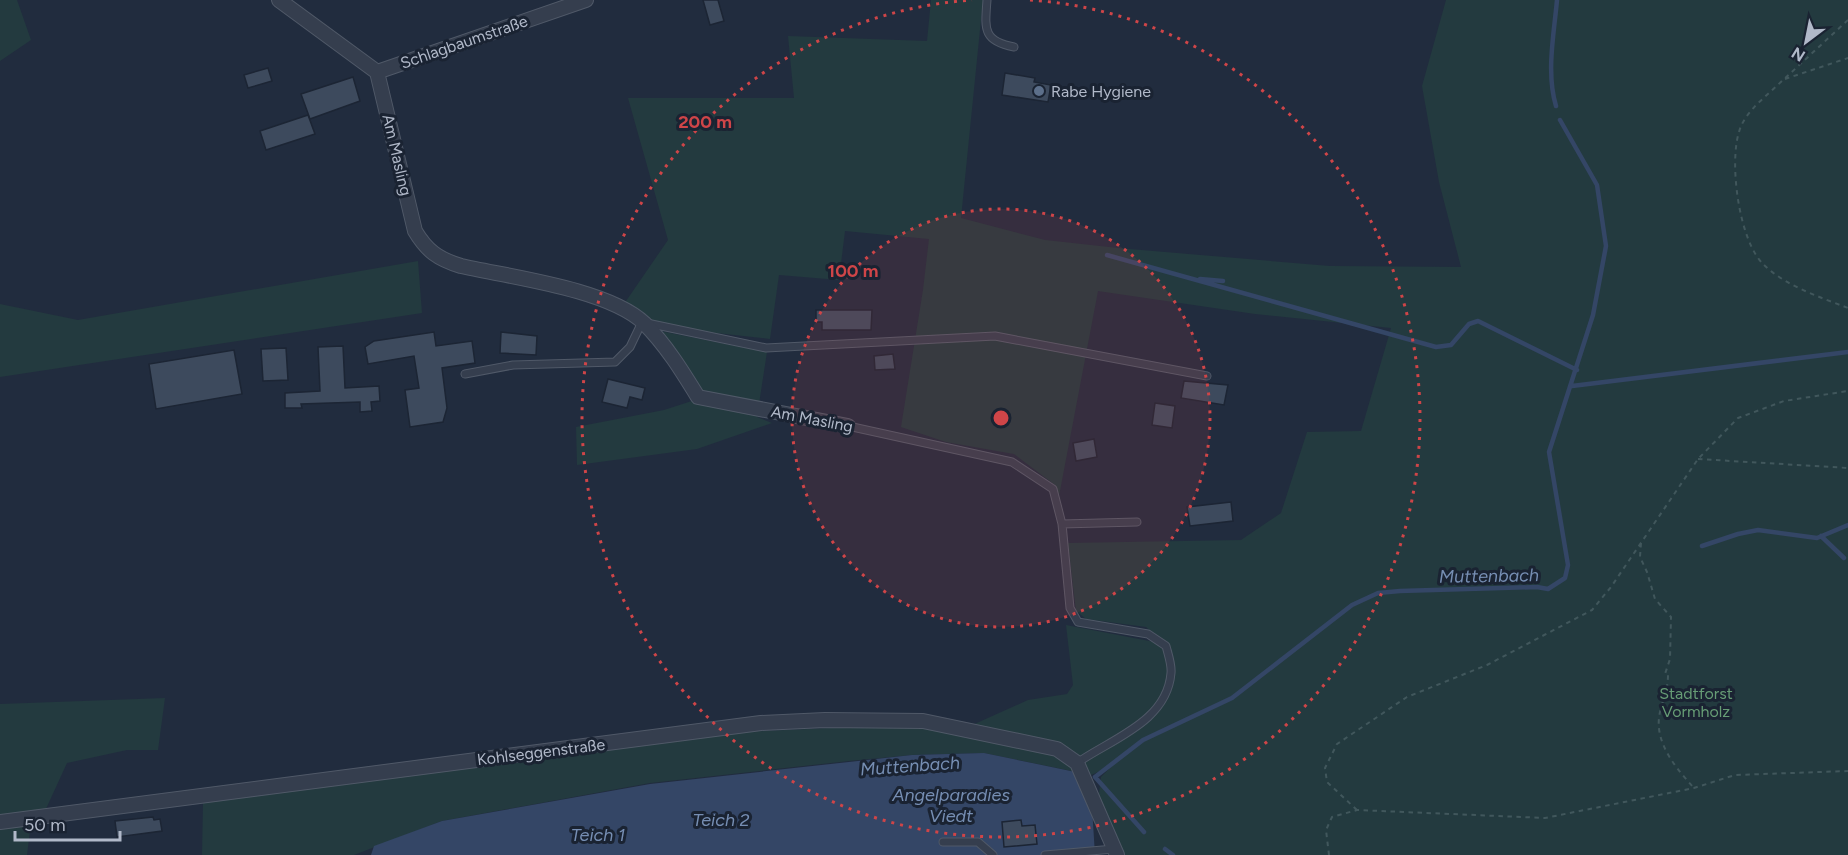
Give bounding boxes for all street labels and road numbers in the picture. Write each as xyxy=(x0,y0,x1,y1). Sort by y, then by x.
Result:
street label: Schlagbaumstraße xyxy=(398,11,530,73)
street label: Am Masling xyxy=(378,112,416,198)
street label: Am Masling xyxy=(769,402,855,436)
street label: Kohlseggenstraße xyxy=(476,735,606,769)

